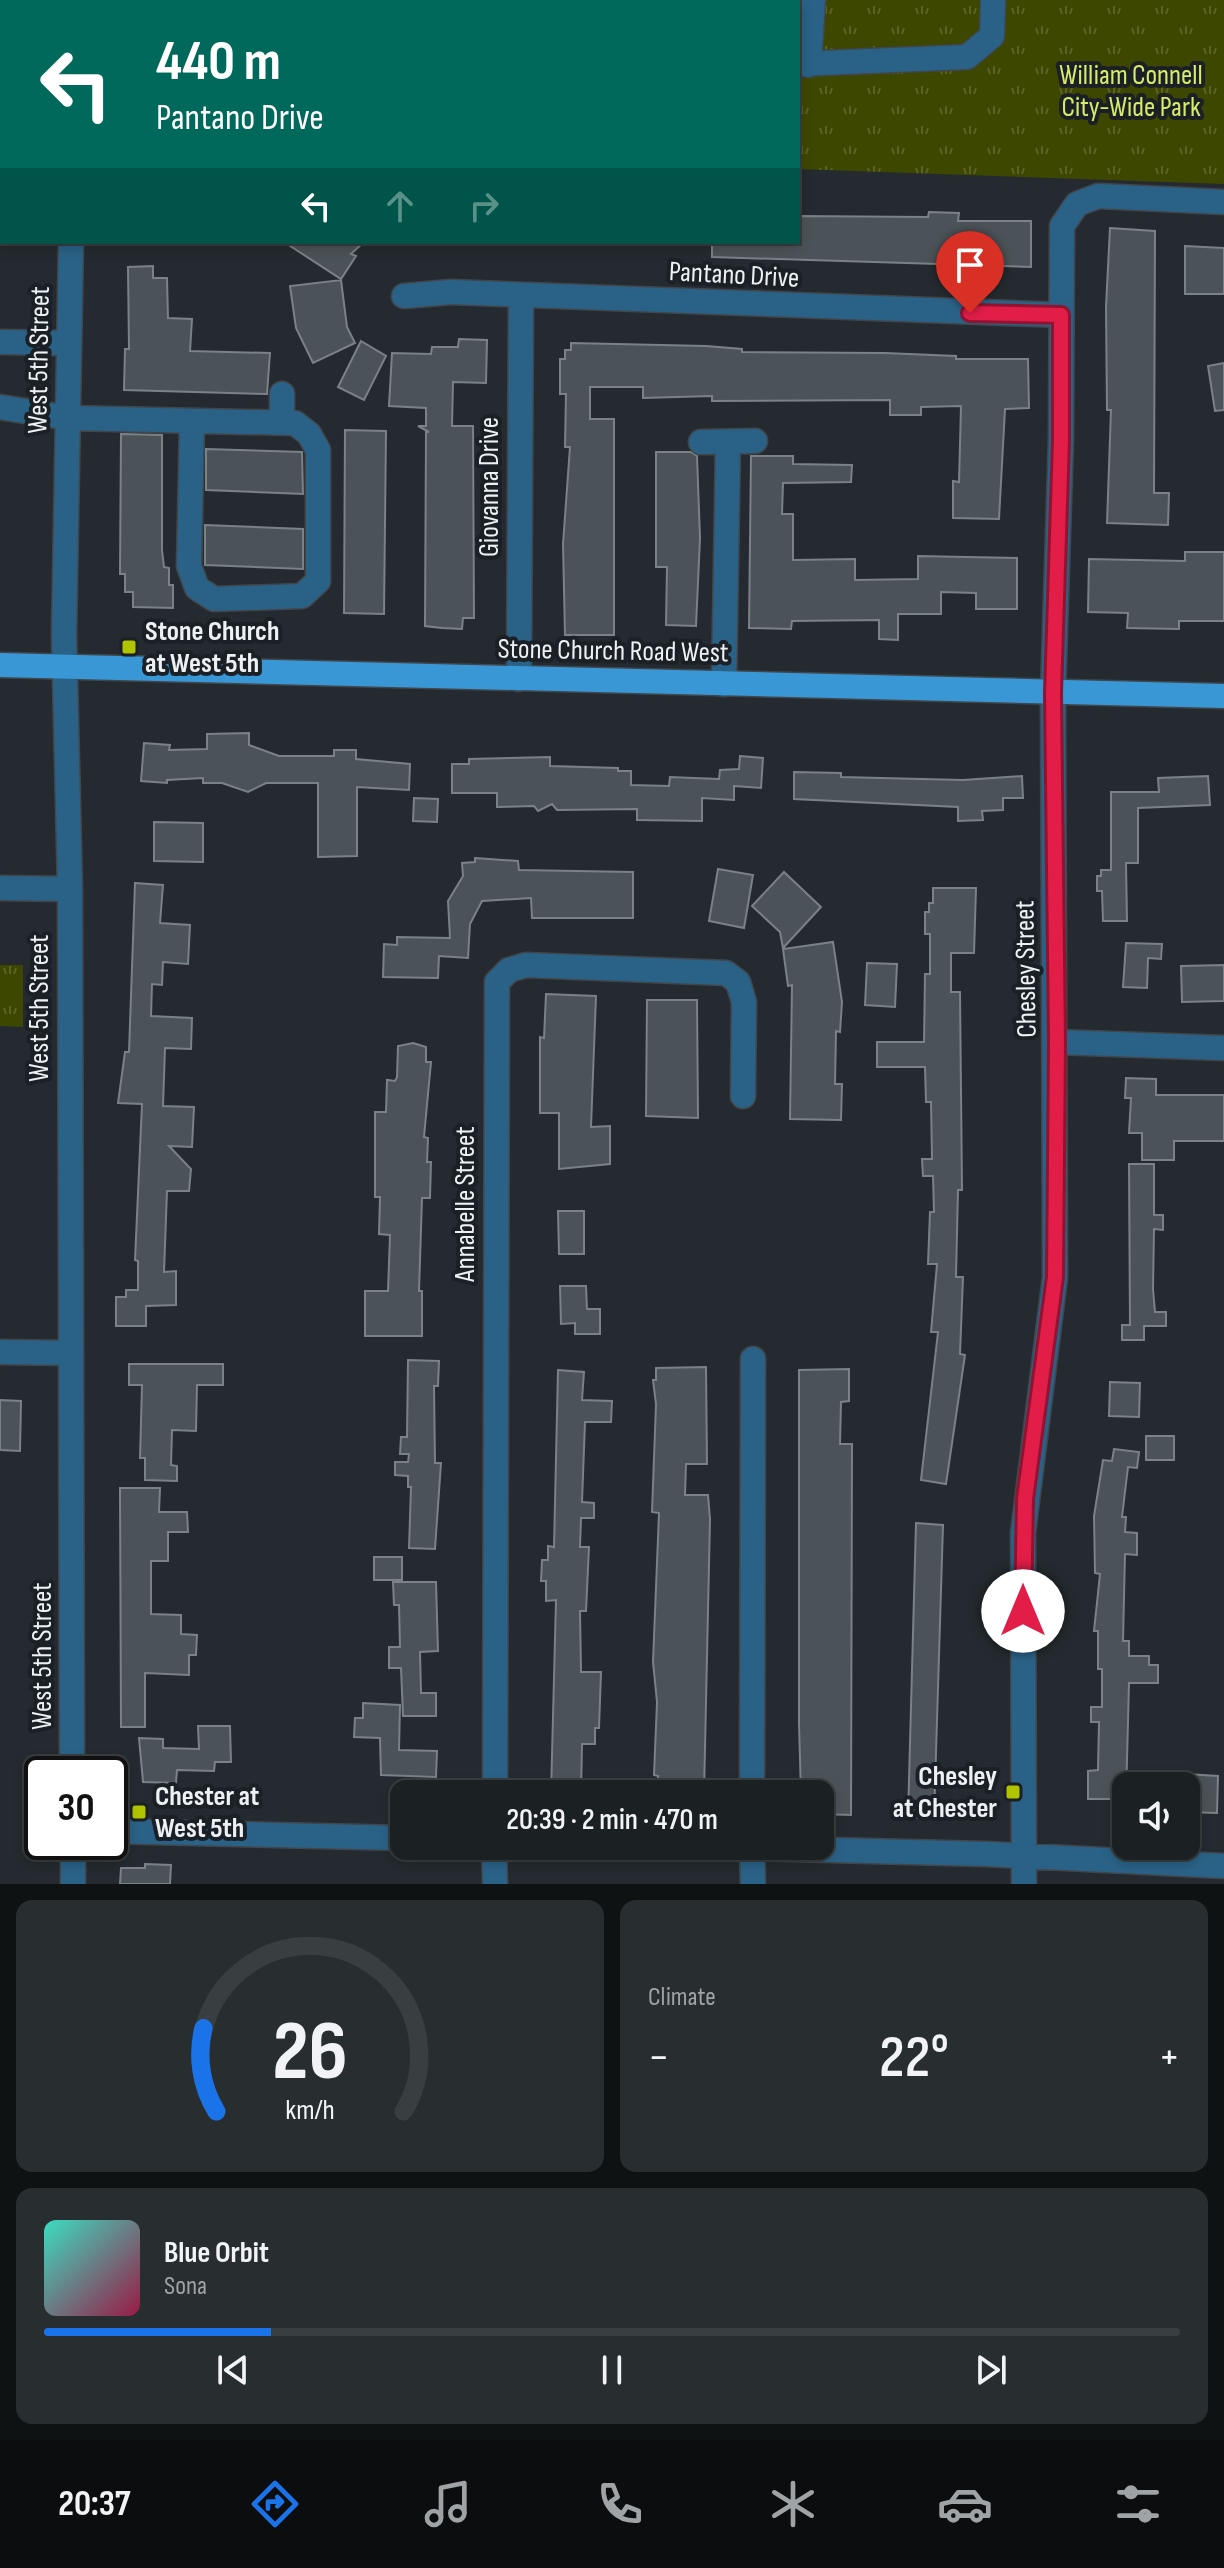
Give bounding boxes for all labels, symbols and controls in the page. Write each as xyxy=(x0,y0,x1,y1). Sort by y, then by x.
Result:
text: 440 m xyxy=(156,29,281,96)
icon: left xyxy=(24,32,128,136)
park label: William Connell City-Wide Park xyxy=(1059,59,1203,124)
text: Pantano Drive xyxy=(156,97,324,140)
icon: left xyxy=(294,184,338,228)
icon: ahead xyxy=(378,184,422,228)
icon: right xyxy=(462,184,506,228)
pin xyxy=(936,231,1004,313)
icon: arrive xyxy=(948,243,992,287)
street label: Pantano Drive xyxy=(668,255,800,295)
street label: West 5th Street xyxy=(21,286,57,434)
street label: Giovanna Drive xyxy=(473,417,506,557)
place label: Stone Church at West 5th xyxy=(145,615,279,680)
street label: Stone Church Road West xyxy=(497,632,729,670)
marker: Stone Church at West 5th xyxy=(120,638,138,656)
street label: Chesley Street xyxy=(1008,900,1044,1038)
street label: West 5th Street xyxy=(23,934,56,1082)
street label: Annabelle Street xyxy=(449,1126,482,1283)
position arrow xyxy=(981,1569,1065,1653)
street label: West 5th Street xyxy=(26,1582,59,1730)
speed limit sign: 30 xyxy=(24,1756,128,1860)
place label: Chesley at Chester xyxy=(893,1760,997,1825)
map controls xyxy=(1112,1772,1200,1860)
button: sound xyxy=(1112,1772,1200,1860)
place label: Chester at West 5th xyxy=(155,1780,259,1845)
marker: Chesley at Chester xyxy=(1004,1783,1022,1801)
text: 20:39 · 2 min · 470 m xyxy=(506,1802,718,1838)
marker: Chester at West 5th xyxy=(130,1803,148,1821)
text: Climate xyxy=(648,1982,716,2013)
text: 26 xyxy=(272,2003,348,2103)
text: 22° xyxy=(879,2022,949,2094)
text: − xyxy=(648,2031,670,2084)
text: + xyxy=(1158,2031,1180,2084)
text: km/h xyxy=(285,2093,335,2128)
text: Blue Orbit xyxy=(164,2235,269,2271)
text: Sona xyxy=(164,2271,207,2302)
icon: previous xyxy=(211,2348,255,2392)
icon: pause xyxy=(590,2348,634,2392)
icon: next xyxy=(969,2348,1013,2392)
icon: directions xyxy=(247,2476,303,2532)
icon: music xyxy=(420,2476,476,2532)
icon: phone xyxy=(592,2476,648,2532)
icon: climate xyxy=(765,2476,821,2532)
icon: car xyxy=(937,2476,993,2532)
icon: filters xyxy=(1110,2476,1166,2532)
text: 20:37 xyxy=(58,2483,131,2526)

